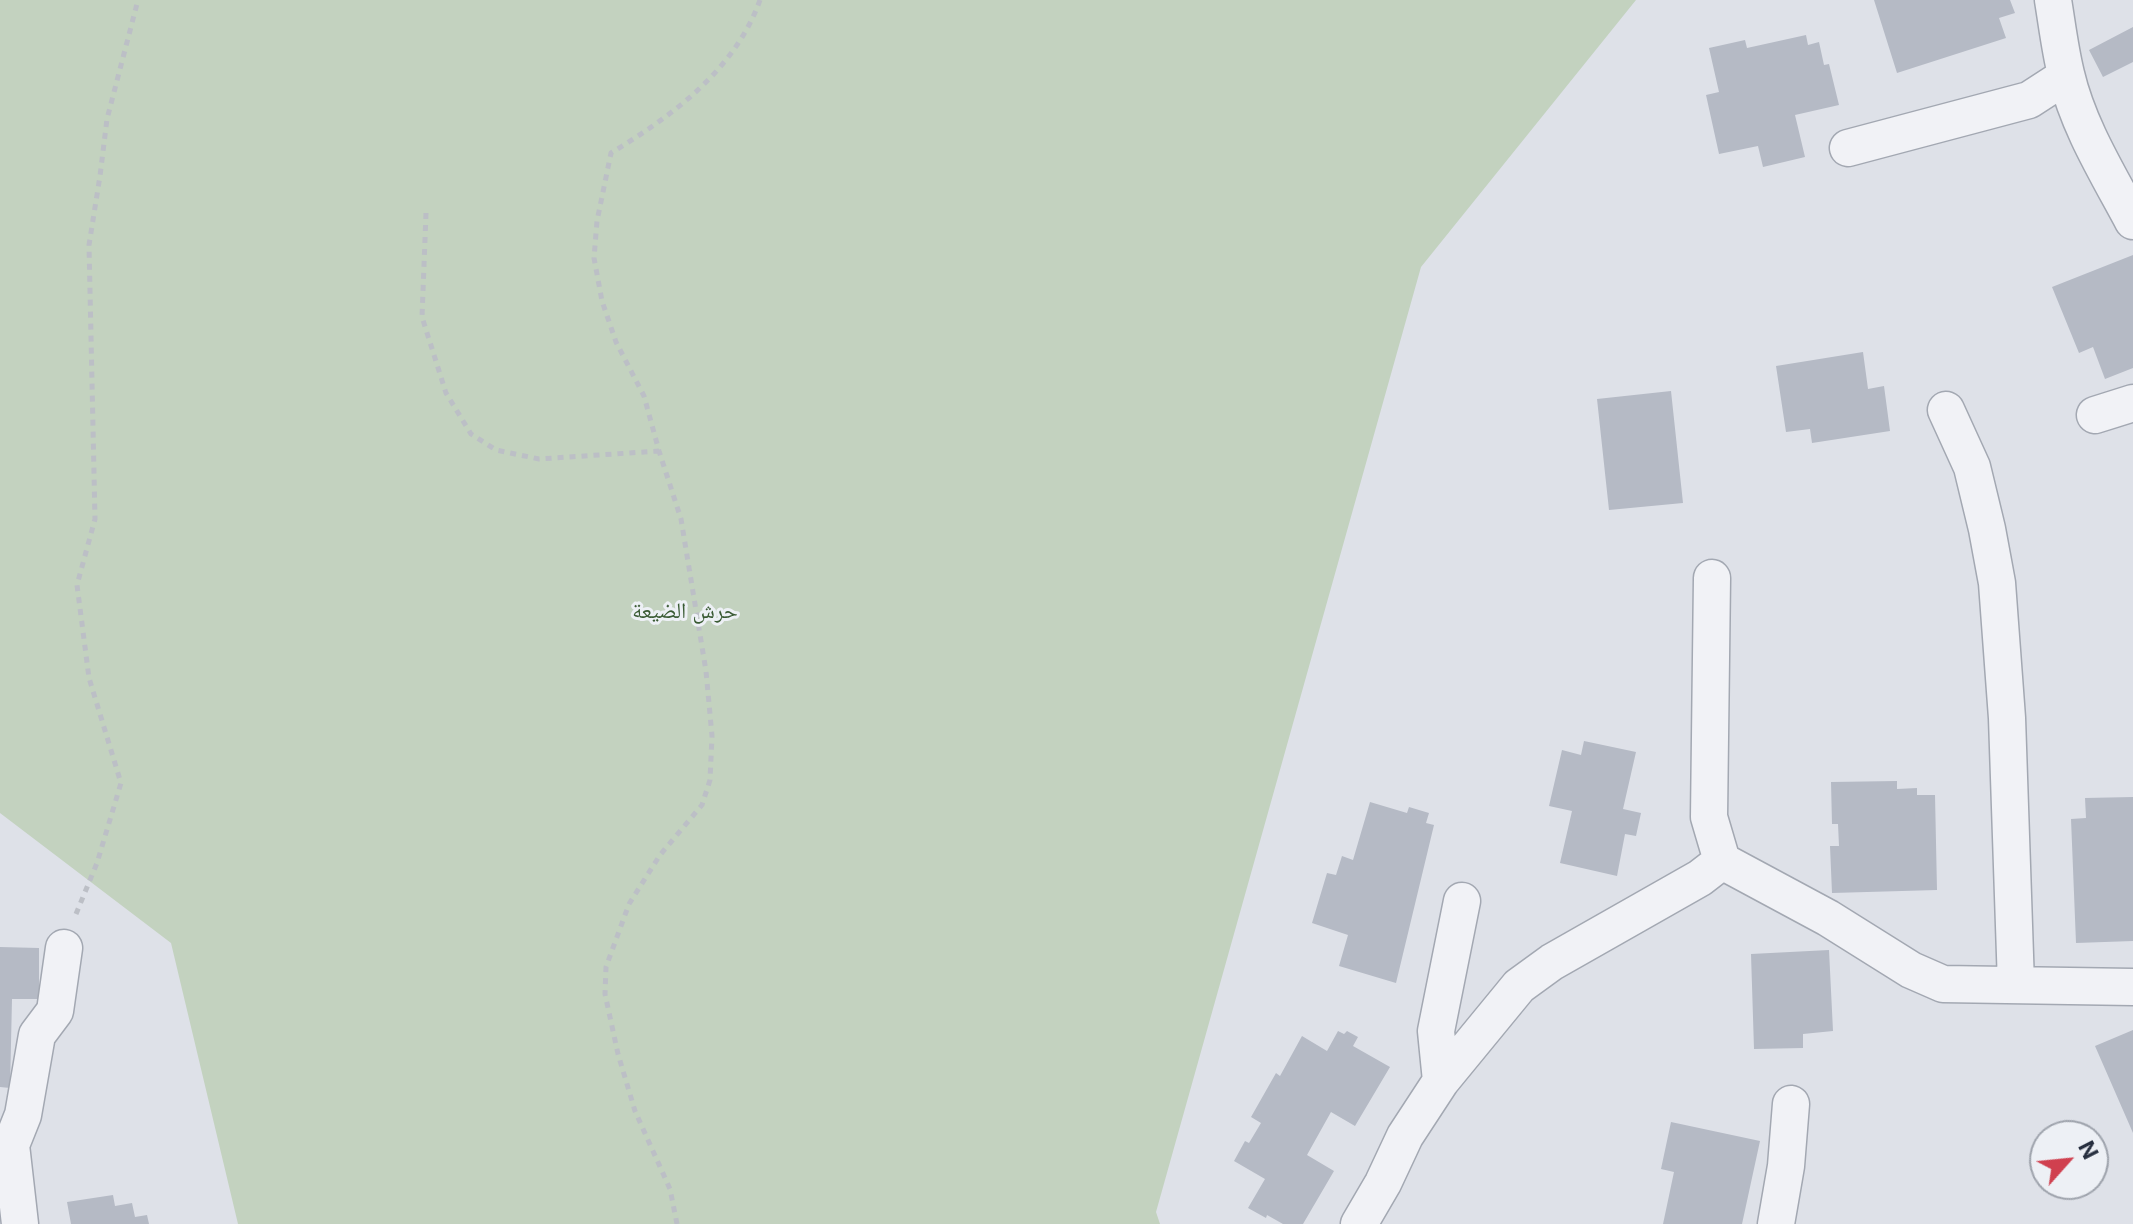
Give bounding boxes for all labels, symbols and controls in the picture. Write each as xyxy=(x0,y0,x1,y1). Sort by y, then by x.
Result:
park label: حرش الضيعة xyxy=(632,598,738,624)
north arrow xyxy=(2029,1120,2109,1200)
text: N xyxy=(2073,1137,2104,1163)

